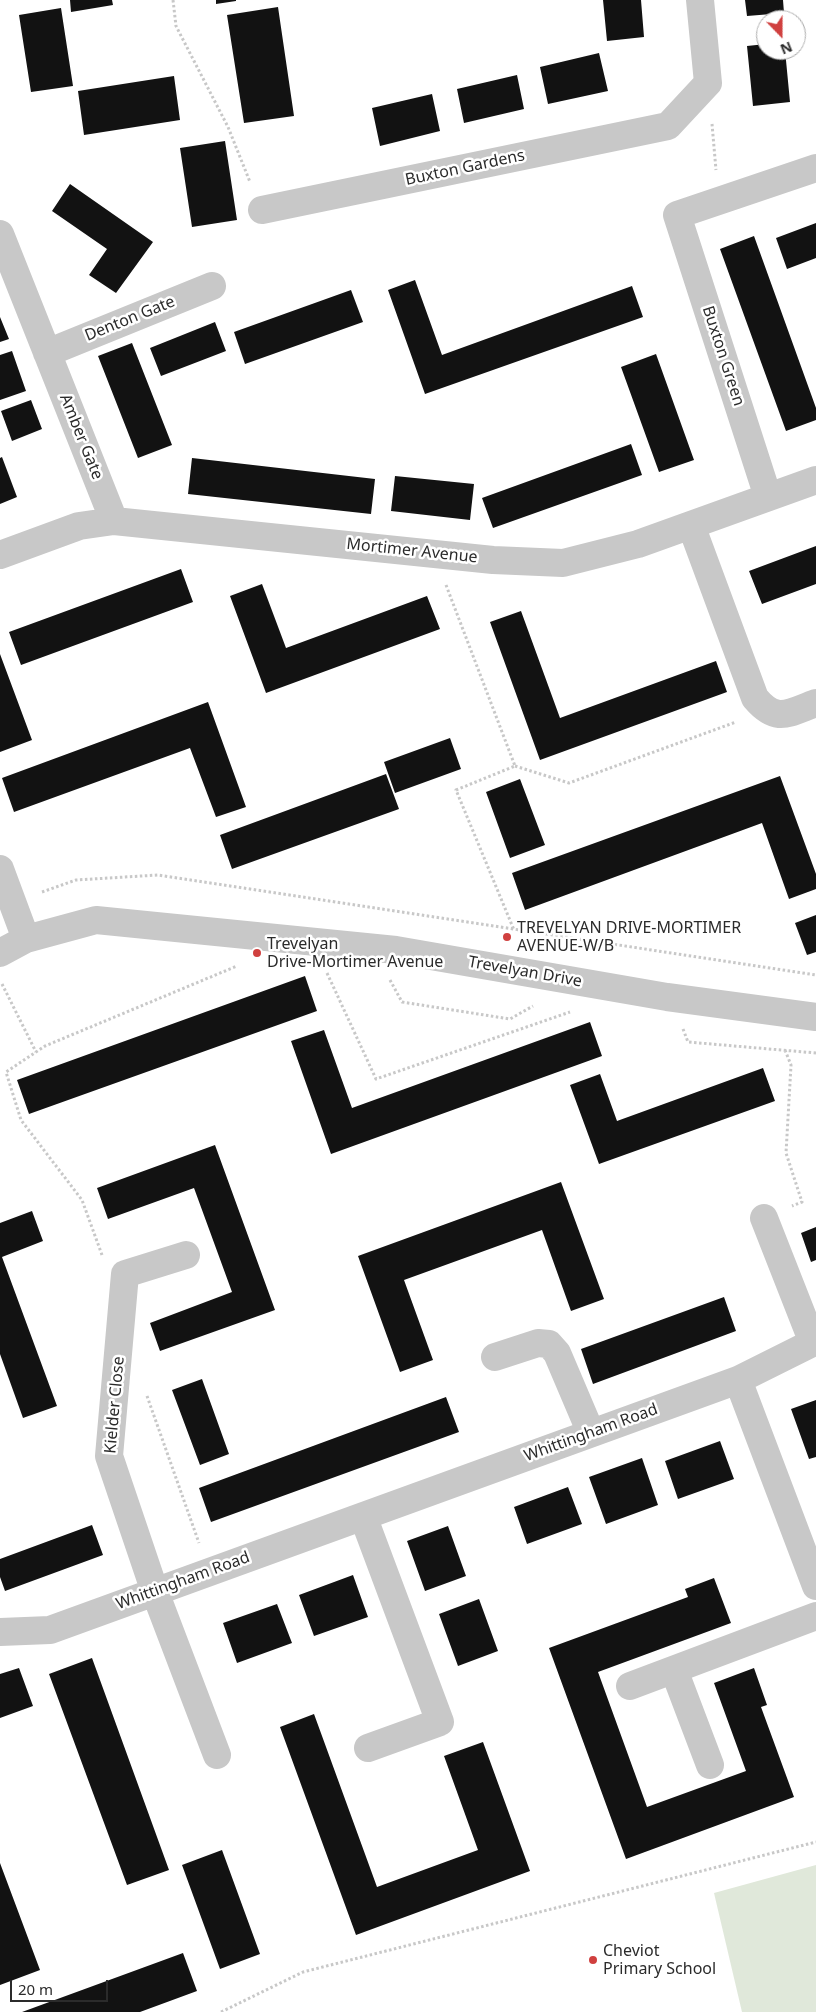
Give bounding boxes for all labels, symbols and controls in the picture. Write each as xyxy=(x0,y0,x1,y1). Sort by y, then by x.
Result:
north arrow xyxy=(756,10,806,60)
text: N xyxy=(778,37,795,59)
street label: Buxton Gardens xyxy=(404,146,526,190)
street label: Denton Gate xyxy=(82,292,178,346)
street label: Buxton Green xyxy=(698,304,748,408)
street label: Amber Gate xyxy=(55,392,107,482)
street label: Mortimer Avenue xyxy=(346,535,478,567)
place label: TREVELYAN DRIVE-MORTIMER AVENUE-W/B xyxy=(517,918,741,956)
marker: TREVELYAN DRIVE-MORTIMER AVENUE-W/B xyxy=(501,931,513,943)
place label: Trevelyan Drive-Mortimer Avenue xyxy=(267,934,443,972)
marker: Trevelyan Drive-Mortimer Avenue xyxy=(251,947,263,959)
street label: Trevelyan Drive xyxy=(467,953,583,991)
street label: Kielder Close xyxy=(101,1356,129,1454)
street label: Whittingham Road xyxy=(522,1400,660,1466)
street label: Whittingham Road xyxy=(114,1548,252,1614)
place label: Cheviot Primary School xyxy=(603,1941,716,1979)
marker: Cheviot Primary School xyxy=(587,1954,599,1966)
scale bar xyxy=(12,1970,110,2002)
text: 20 m xyxy=(18,1979,53,1999)

